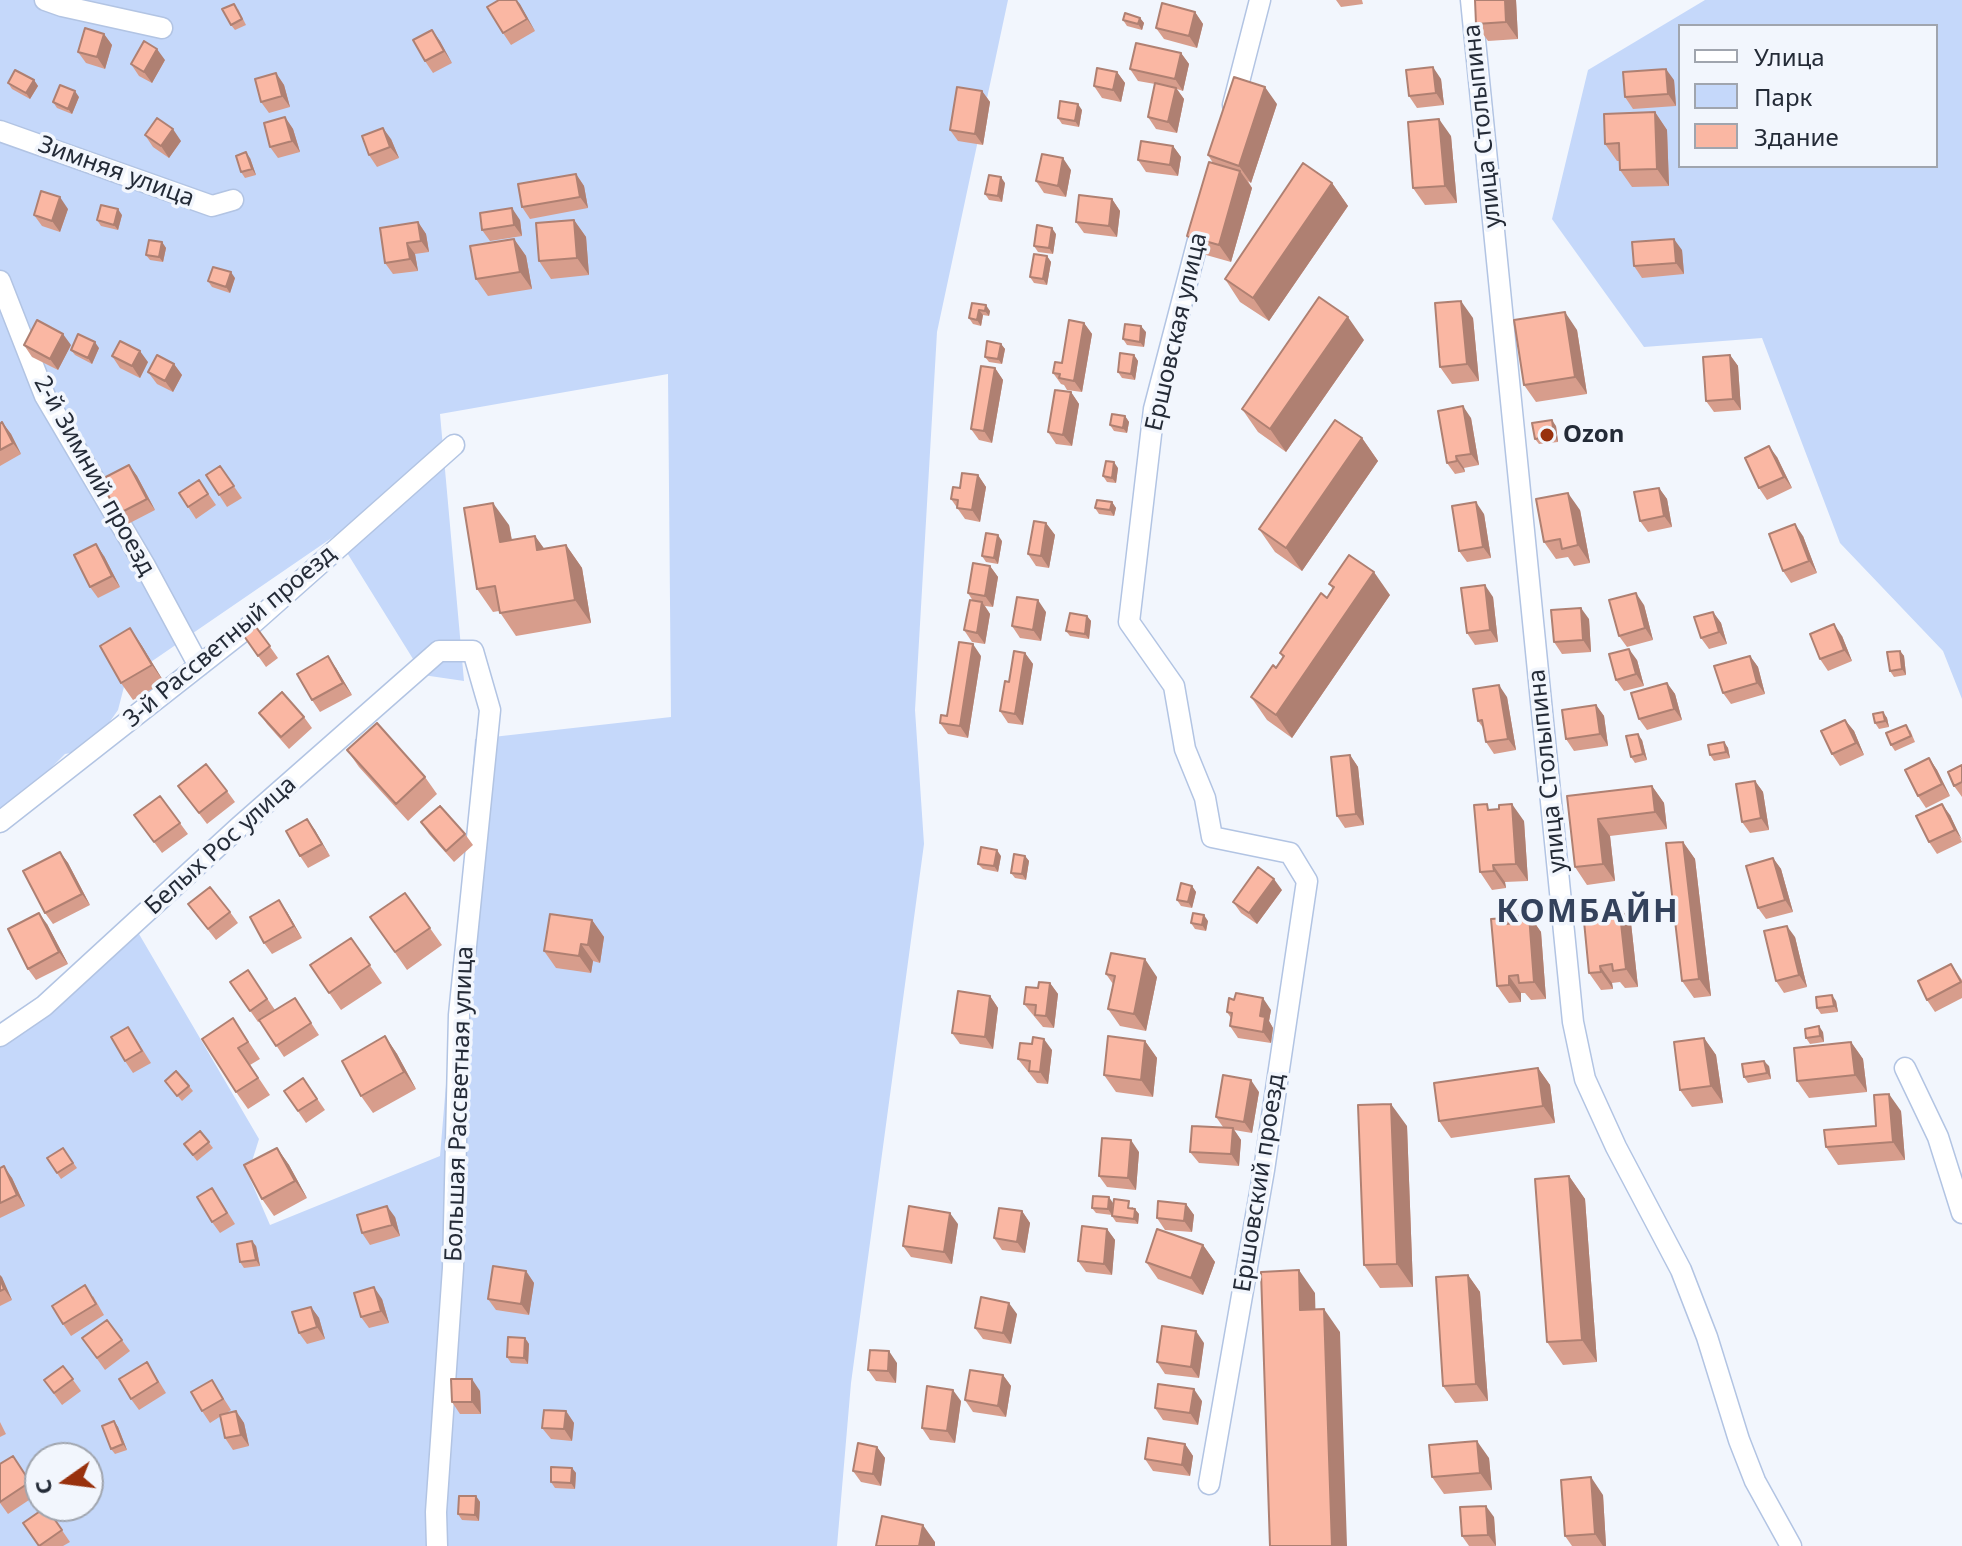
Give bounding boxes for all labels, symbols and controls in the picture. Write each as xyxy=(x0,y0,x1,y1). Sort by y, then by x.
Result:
street label: улица Столыпина xyxy=(1458,23,1508,229)
legend xyxy=(1678,24,1938,168)
text: Улица xyxy=(1754,40,1825,73)
text: Парк xyxy=(1754,80,1812,113)
text: Здание xyxy=(1754,120,1839,153)
street label: Зимняя улица xyxy=(34,130,198,214)
street label: Ершовская улица xyxy=(1140,230,1214,434)
street label: 2-й Зимний проезд xyxy=(27,371,161,581)
place label: Ozon xyxy=(1563,421,1624,449)
marker: Ozon xyxy=(1538,426,1556,444)
street label: 3-й Рассветный проезд xyxy=(118,540,342,734)
street label: улица Столыпина xyxy=(1523,668,1573,874)
street label: Белых Рос улица xyxy=(139,771,303,921)
district label: КОМБАЙН xyxy=(1496,894,1680,932)
street label: Большая Рассветная улица xyxy=(440,946,480,1262)
street label: Ершовский проезд xyxy=(1229,1072,1291,1294)
north arrow xyxy=(24,1442,104,1522)
text: С xyxy=(26,1477,59,1498)

